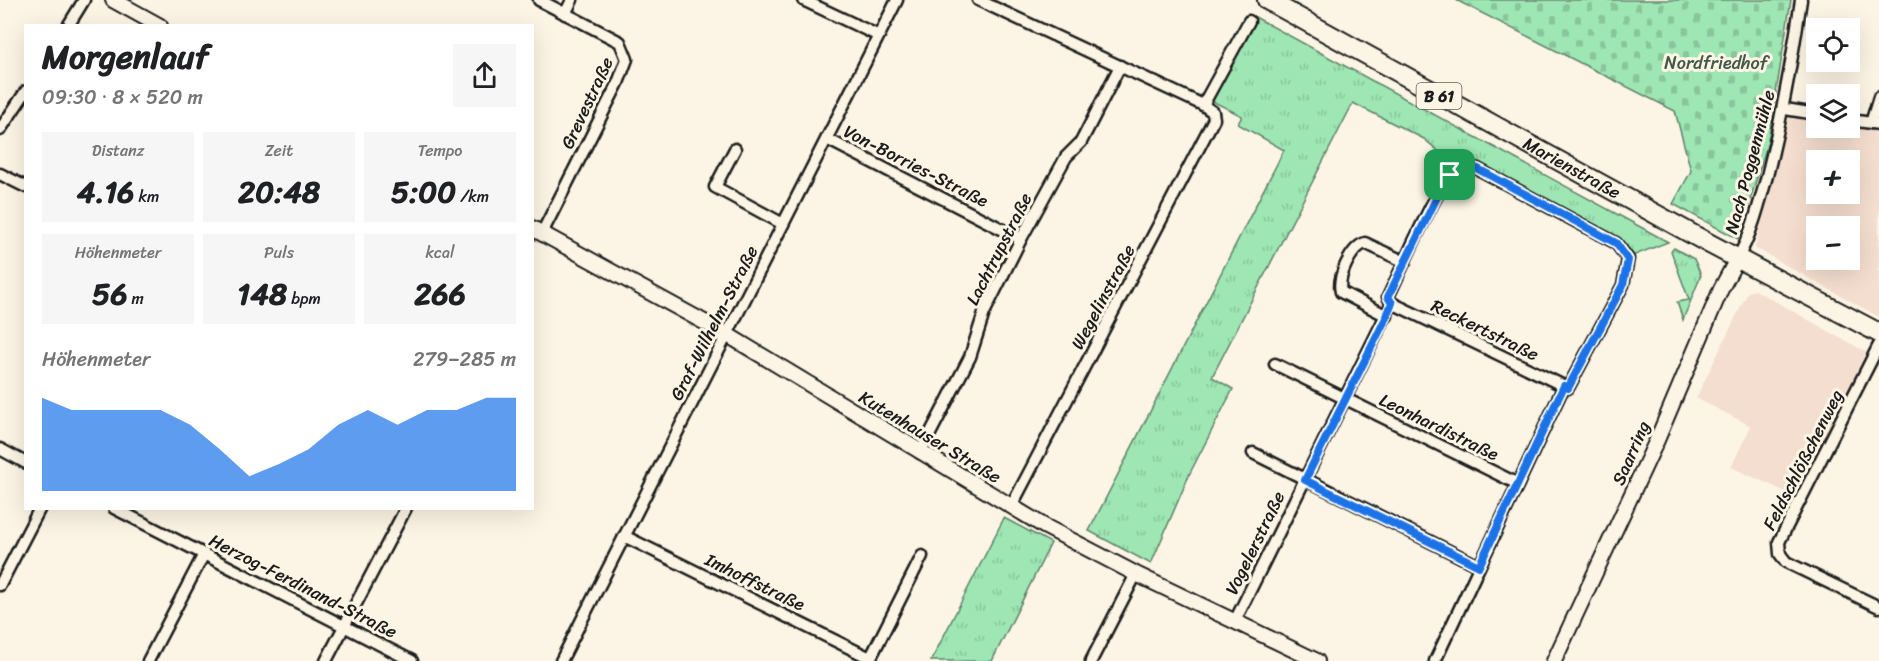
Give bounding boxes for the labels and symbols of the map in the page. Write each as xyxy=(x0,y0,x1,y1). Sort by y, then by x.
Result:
park label: Nordfriedhof xyxy=(1664,47,1771,79)
street label: Grevestraße xyxy=(552,51,622,155)
road number: B 61 xyxy=(1416,83,1462,109)
street label: Nach Poggenmühle xyxy=(1715,86,1785,238)
street label: Von-Borries-Straße xyxy=(838,116,995,217)
street label: Marienstraße xyxy=(1517,128,1627,208)
pin xyxy=(1424,149,1475,200)
street label: Lachtrupstraße xyxy=(957,187,1041,311)
street label: Wegelinstraße xyxy=(1062,238,1144,356)
street label: Graf-Wilhelm-Straße xyxy=(661,240,767,406)
street label: Reckertstraße xyxy=(1425,290,1545,370)
street label: Kutenhauser Straße xyxy=(852,382,1008,492)
street label: Leonhardistraße xyxy=(1374,384,1505,470)
street label: Feldschlößchenweg xyxy=(1754,384,1852,536)
street label: Saarring xyxy=(1603,415,1659,491)
street label: Vogelerstraße xyxy=(1216,486,1294,600)
street label: Herzog-Ferdinand-Straße xyxy=(203,525,403,647)
street label: Imhoffstraße xyxy=(698,543,811,620)

